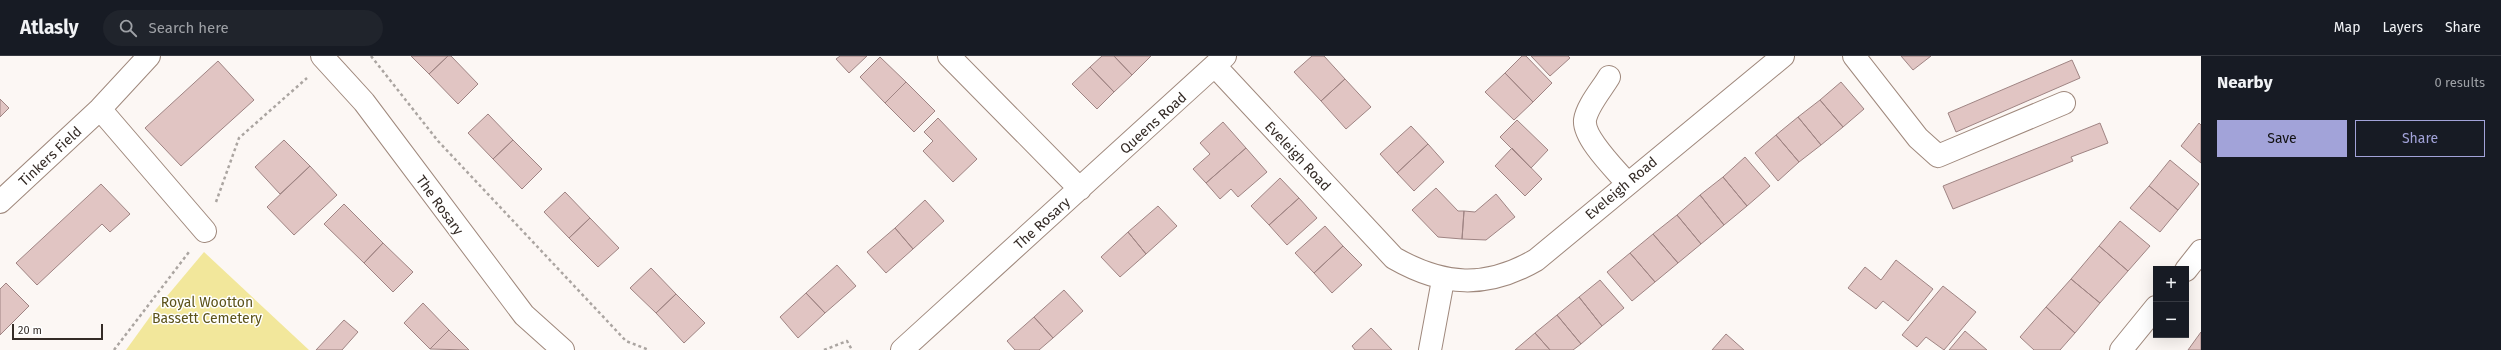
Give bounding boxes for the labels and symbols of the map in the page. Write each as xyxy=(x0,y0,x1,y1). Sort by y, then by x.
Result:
street label: Queens Road xyxy=(1116,89,1190,158)
street label: Eveleigh Road xyxy=(1261,118,1334,195)
street label: Tinkers Field xyxy=(15,123,85,190)
street label: Eveleigh Road xyxy=(1582,153,1661,223)
street label: The Rosary xyxy=(412,172,467,239)
street label: The Rosary xyxy=(1011,194,1074,253)
park label: Royal Wootton Bassett Cemetery xyxy=(152,294,262,327)
scale bar xyxy=(12,322,103,341)

